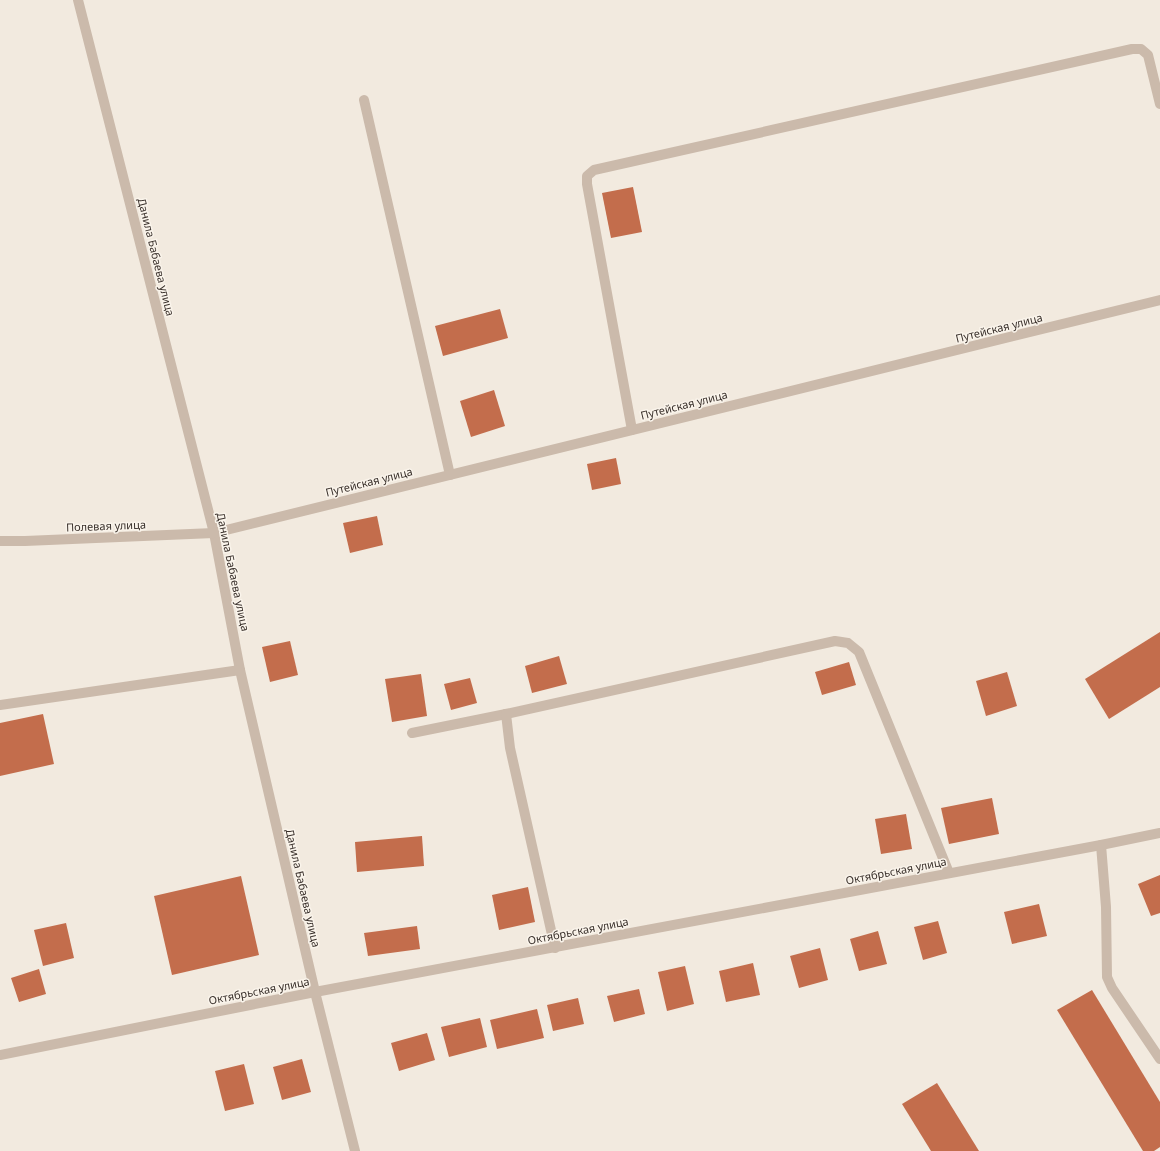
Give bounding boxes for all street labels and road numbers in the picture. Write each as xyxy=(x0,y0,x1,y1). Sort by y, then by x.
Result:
street label: Данила Бабаева улица xyxy=(135,196,178,317)
street label: Путейская улица xyxy=(954,309,1044,346)
street label: Путейская улица xyxy=(639,386,729,423)
street label: Путейская улица xyxy=(324,463,414,500)
street label: Данила Бабаева улица xyxy=(214,511,253,633)
street label: Полевая улица xyxy=(66,517,146,534)
street label: Данила Бабаева улица xyxy=(283,827,324,949)
street label: Октябрьская улица xyxy=(844,853,948,888)
street label: Октябрьская улица xyxy=(526,913,630,948)
street label: Октябрьская улица xyxy=(207,973,311,1008)

